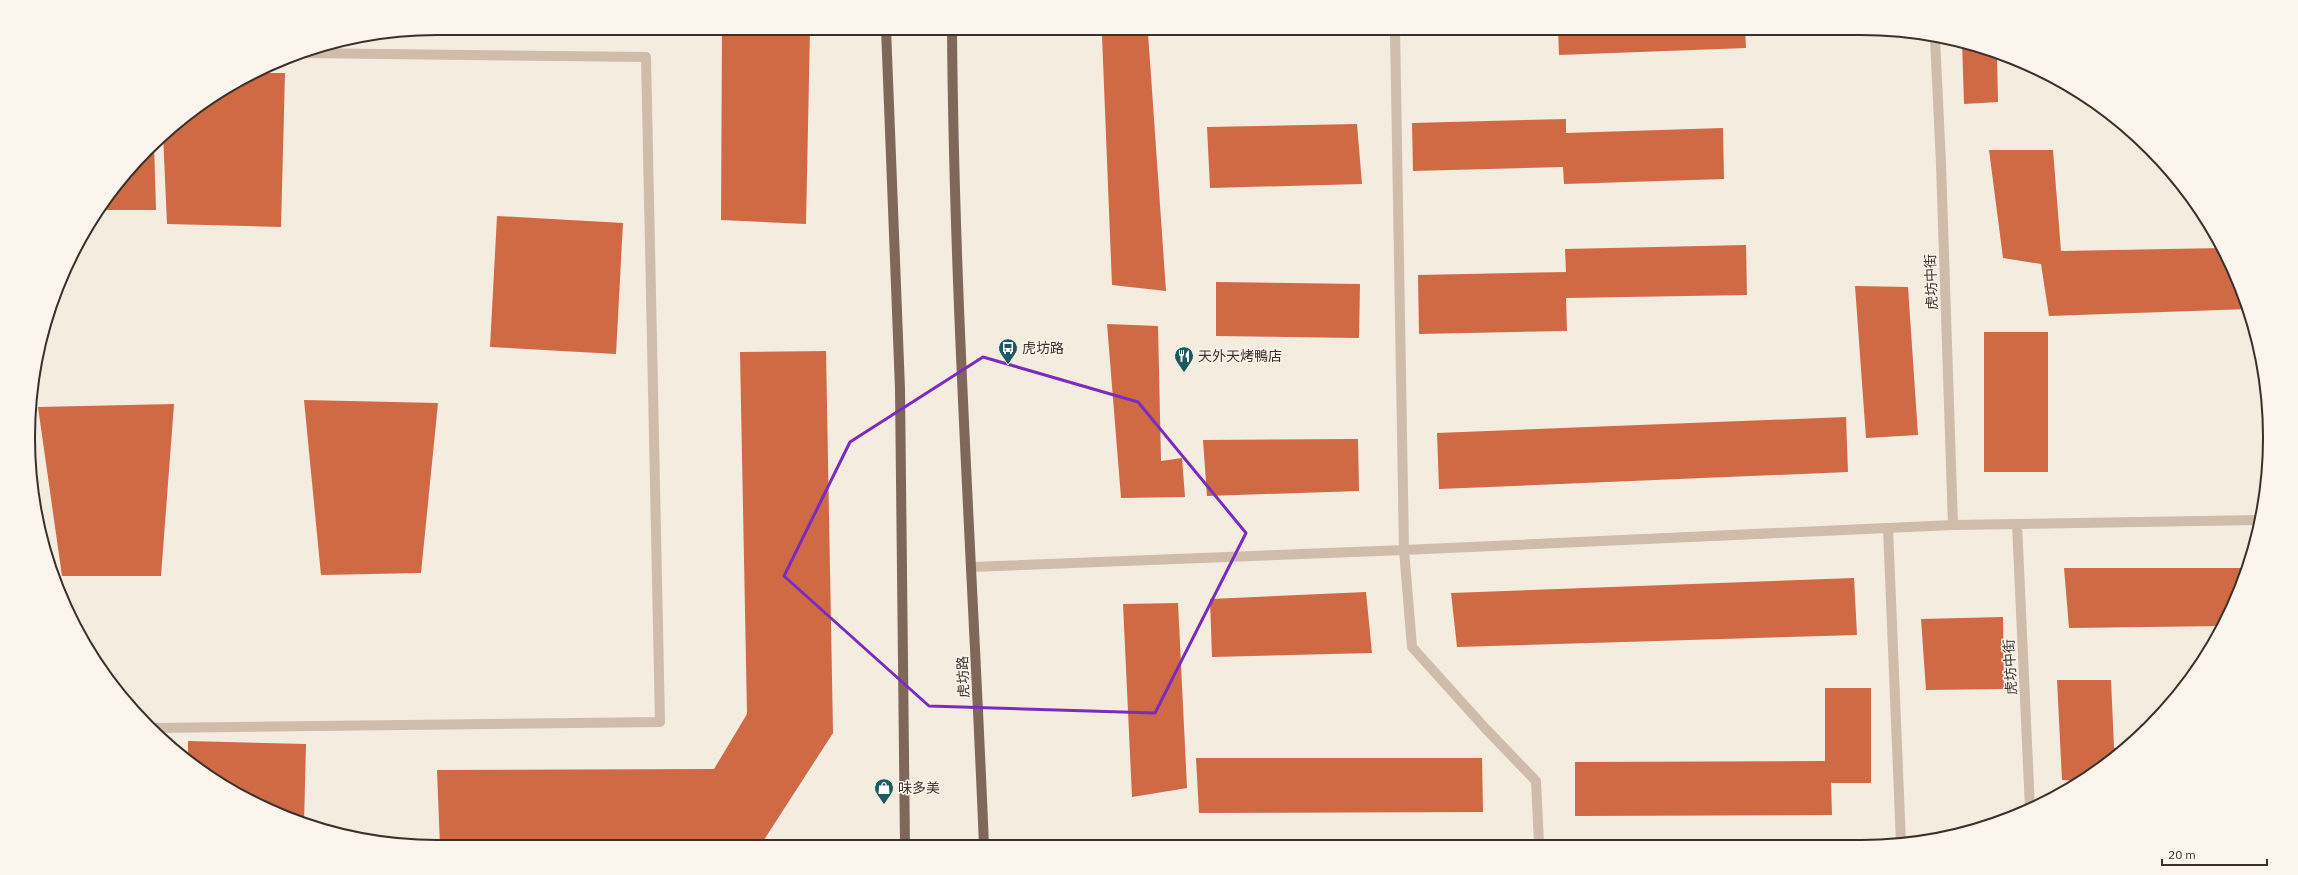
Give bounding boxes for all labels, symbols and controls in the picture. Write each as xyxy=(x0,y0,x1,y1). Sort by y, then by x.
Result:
street label: 虎坊中街 xyxy=(1921,254,1941,310)
bus stop icon: 虎坊路 xyxy=(997,337,1019,365)
place label: 虎坊路 xyxy=(1022,339,1064,357)
restaurant icon: 天外天烤鴨店 xyxy=(1173,345,1195,373)
place label: 天外天烤鴨店 xyxy=(1198,347,1282,365)
street label: 虎坊中街 xyxy=(2000,639,2020,695)
street label: 虎坊路 xyxy=(953,656,973,698)
shop icon: 味多美 xyxy=(873,777,895,805)
place label: 味多美 xyxy=(898,779,940,797)
scale bar xyxy=(2162,841,2267,867)
text: 20 m xyxy=(2168,847,2196,862)

